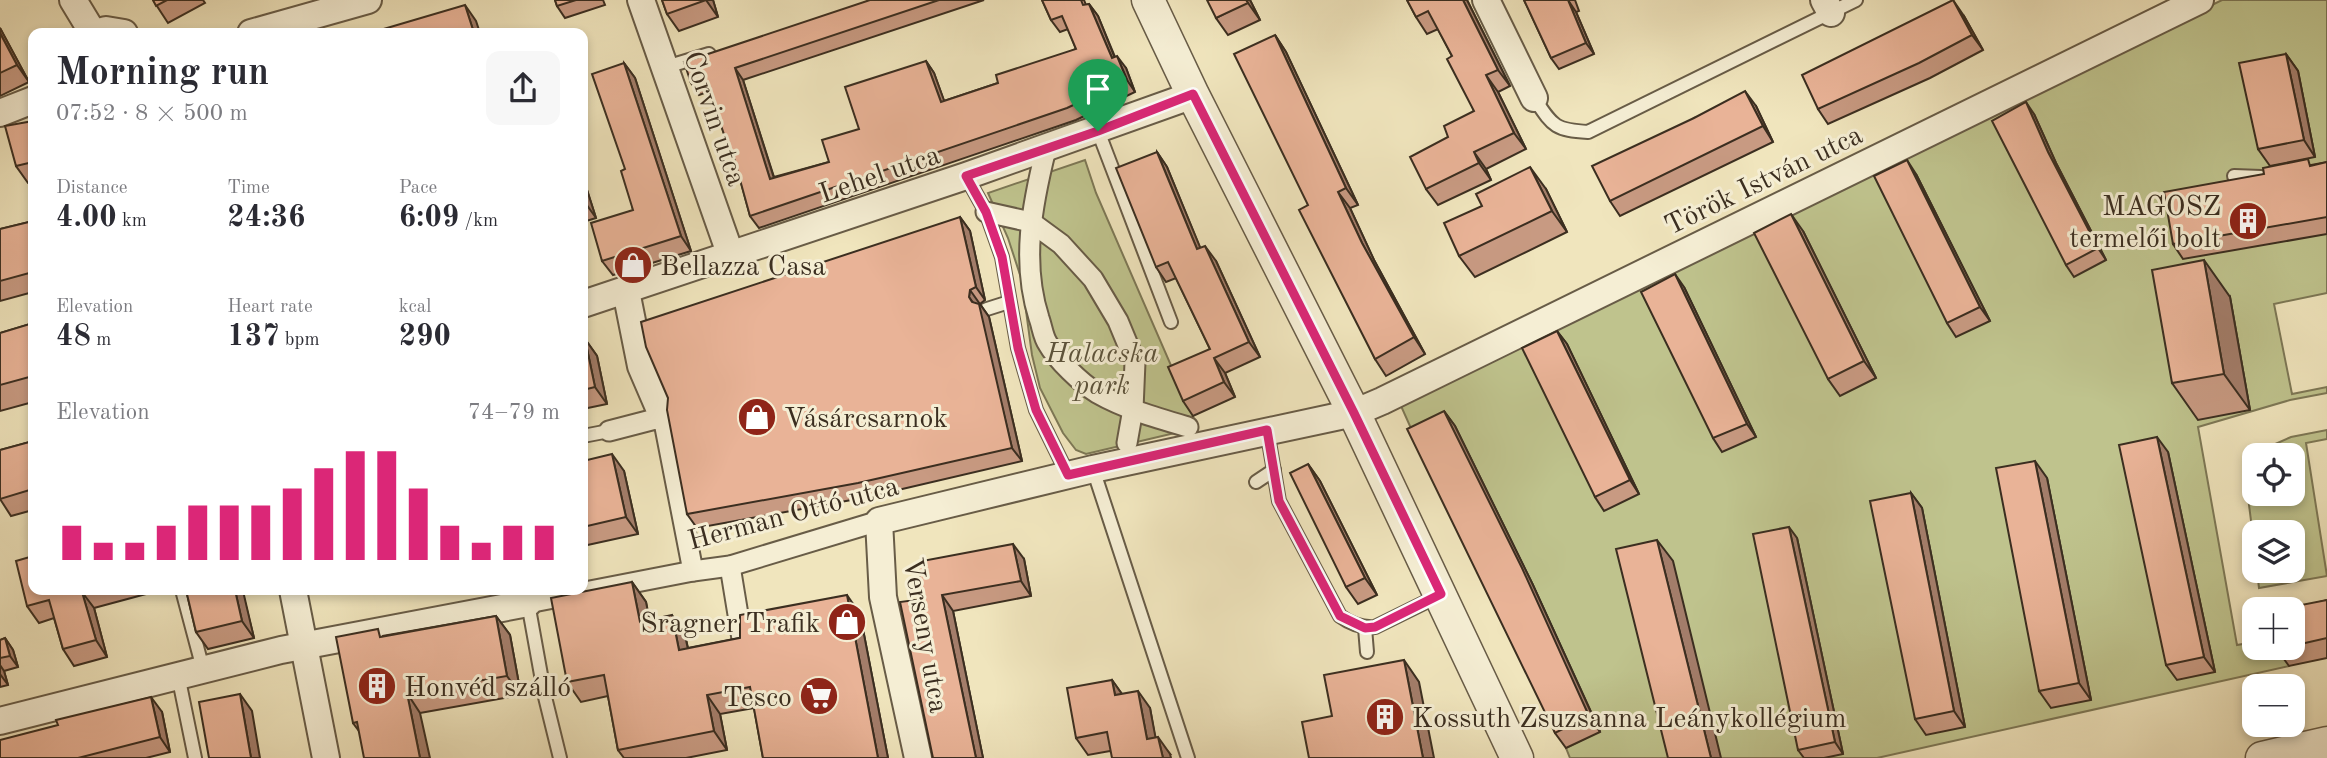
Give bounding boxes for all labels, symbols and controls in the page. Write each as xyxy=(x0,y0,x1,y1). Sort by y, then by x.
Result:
street label: Corvin utca xyxy=(677,48,749,190)
button: share xyxy=(486,51,560,125)
text: Morning run xyxy=(56,55,269,93)
pin xyxy=(1068,59,1128,131)
icon: arrive xyxy=(1079,70,1117,108)
text: 07:52 · 8 × 500 m xyxy=(56,102,248,125)
street label: Török István utca xyxy=(1661,122,1868,242)
street label: Lehel utca xyxy=(816,142,944,210)
text: Distance xyxy=(56,179,128,198)
text: Time xyxy=(227,179,270,198)
text: Pace xyxy=(399,179,437,198)
place label: MAGOSZ termelői bolt xyxy=(2069,194,2221,254)
building icon: MAGOSZ termelői bolt xyxy=(2227,200,2269,242)
text: 4.00 xyxy=(56,203,117,233)
text: 24:36 xyxy=(227,203,305,233)
text: 6:09 xyxy=(399,203,459,233)
text: km xyxy=(117,212,147,231)
text: /km xyxy=(459,212,498,231)
shop icon: Bellazza Casa xyxy=(612,244,654,286)
place label: Bellazza Casa xyxy=(660,254,826,282)
text: Elevation xyxy=(56,298,133,317)
text: Heart rate xyxy=(227,298,313,317)
text: kcal xyxy=(399,298,431,317)
text: 48 xyxy=(56,322,91,352)
text: 137 xyxy=(227,322,280,352)
text: 290 xyxy=(399,322,451,352)
text: m xyxy=(91,331,111,350)
text: bpm xyxy=(280,331,320,350)
park label: Halacska park xyxy=(1045,341,1158,401)
shop icon: Vásárcsarnok xyxy=(736,396,778,438)
text: Elevation xyxy=(56,401,150,424)
text: 74–79 m xyxy=(468,401,560,424)
place label: Vásárcsarnok xyxy=(784,406,948,434)
map controls xyxy=(2242,443,2305,737)
button: locate xyxy=(2242,443,2305,506)
street label: Herman Ottó utca xyxy=(685,473,902,557)
button: layers xyxy=(2242,520,2305,583)
street label: Verseny utca xyxy=(897,556,951,715)
button: + xyxy=(2242,597,2305,660)
shop icon: Sragner Trafik xyxy=(826,601,868,643)
place label: Sragner Trafik xyxy=(640,611,820,639)
building icon: Honvéd szálló xyxy=(356,665,398,707)
button: − xyxy=(2242,674,2305,737)
place label: Honvéd szálló xyxy=(404,675,571,703)
supermarket icon: Tesco xyxy=(798,675,840,717)
place label: Tesco xyxy=(723,685,792,713)
building icon: Kossuth Zsuzsanna Leánykollégium xyxy=(1364,696,1406,738)
place label: Kossuth Zsuzsanna Leánykollégium xyxy=(1412,706,1847,734)

